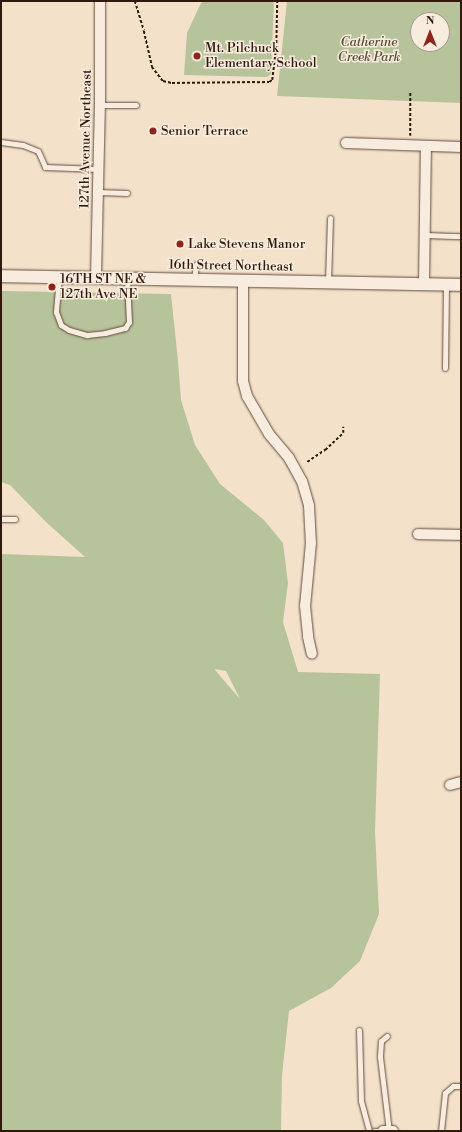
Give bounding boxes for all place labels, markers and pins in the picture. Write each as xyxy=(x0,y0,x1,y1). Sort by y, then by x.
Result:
place label: Mt. Pilchuck Elementary School xyxy=(205,41,317,72)
marker: Mt. Pilchuck Elementary School xyxy=(192,51,202,61)
place label: Senior Terrace xyxy=(161,123,248,139)
marker: Senior Terrace xyxy=(148,126,158,136)
place label: Lake Stevens Manor xyxy=(188,236,305,252)
marker: Lake Stevens Manor xyxy=(175,239,185,249)
place label: 16TH ST NE & 127th Ave NE xyxy=(60,272,146,303)
marker: 16TH ST NE & 127th Ave NE xyxy=(47,282,57,292)

